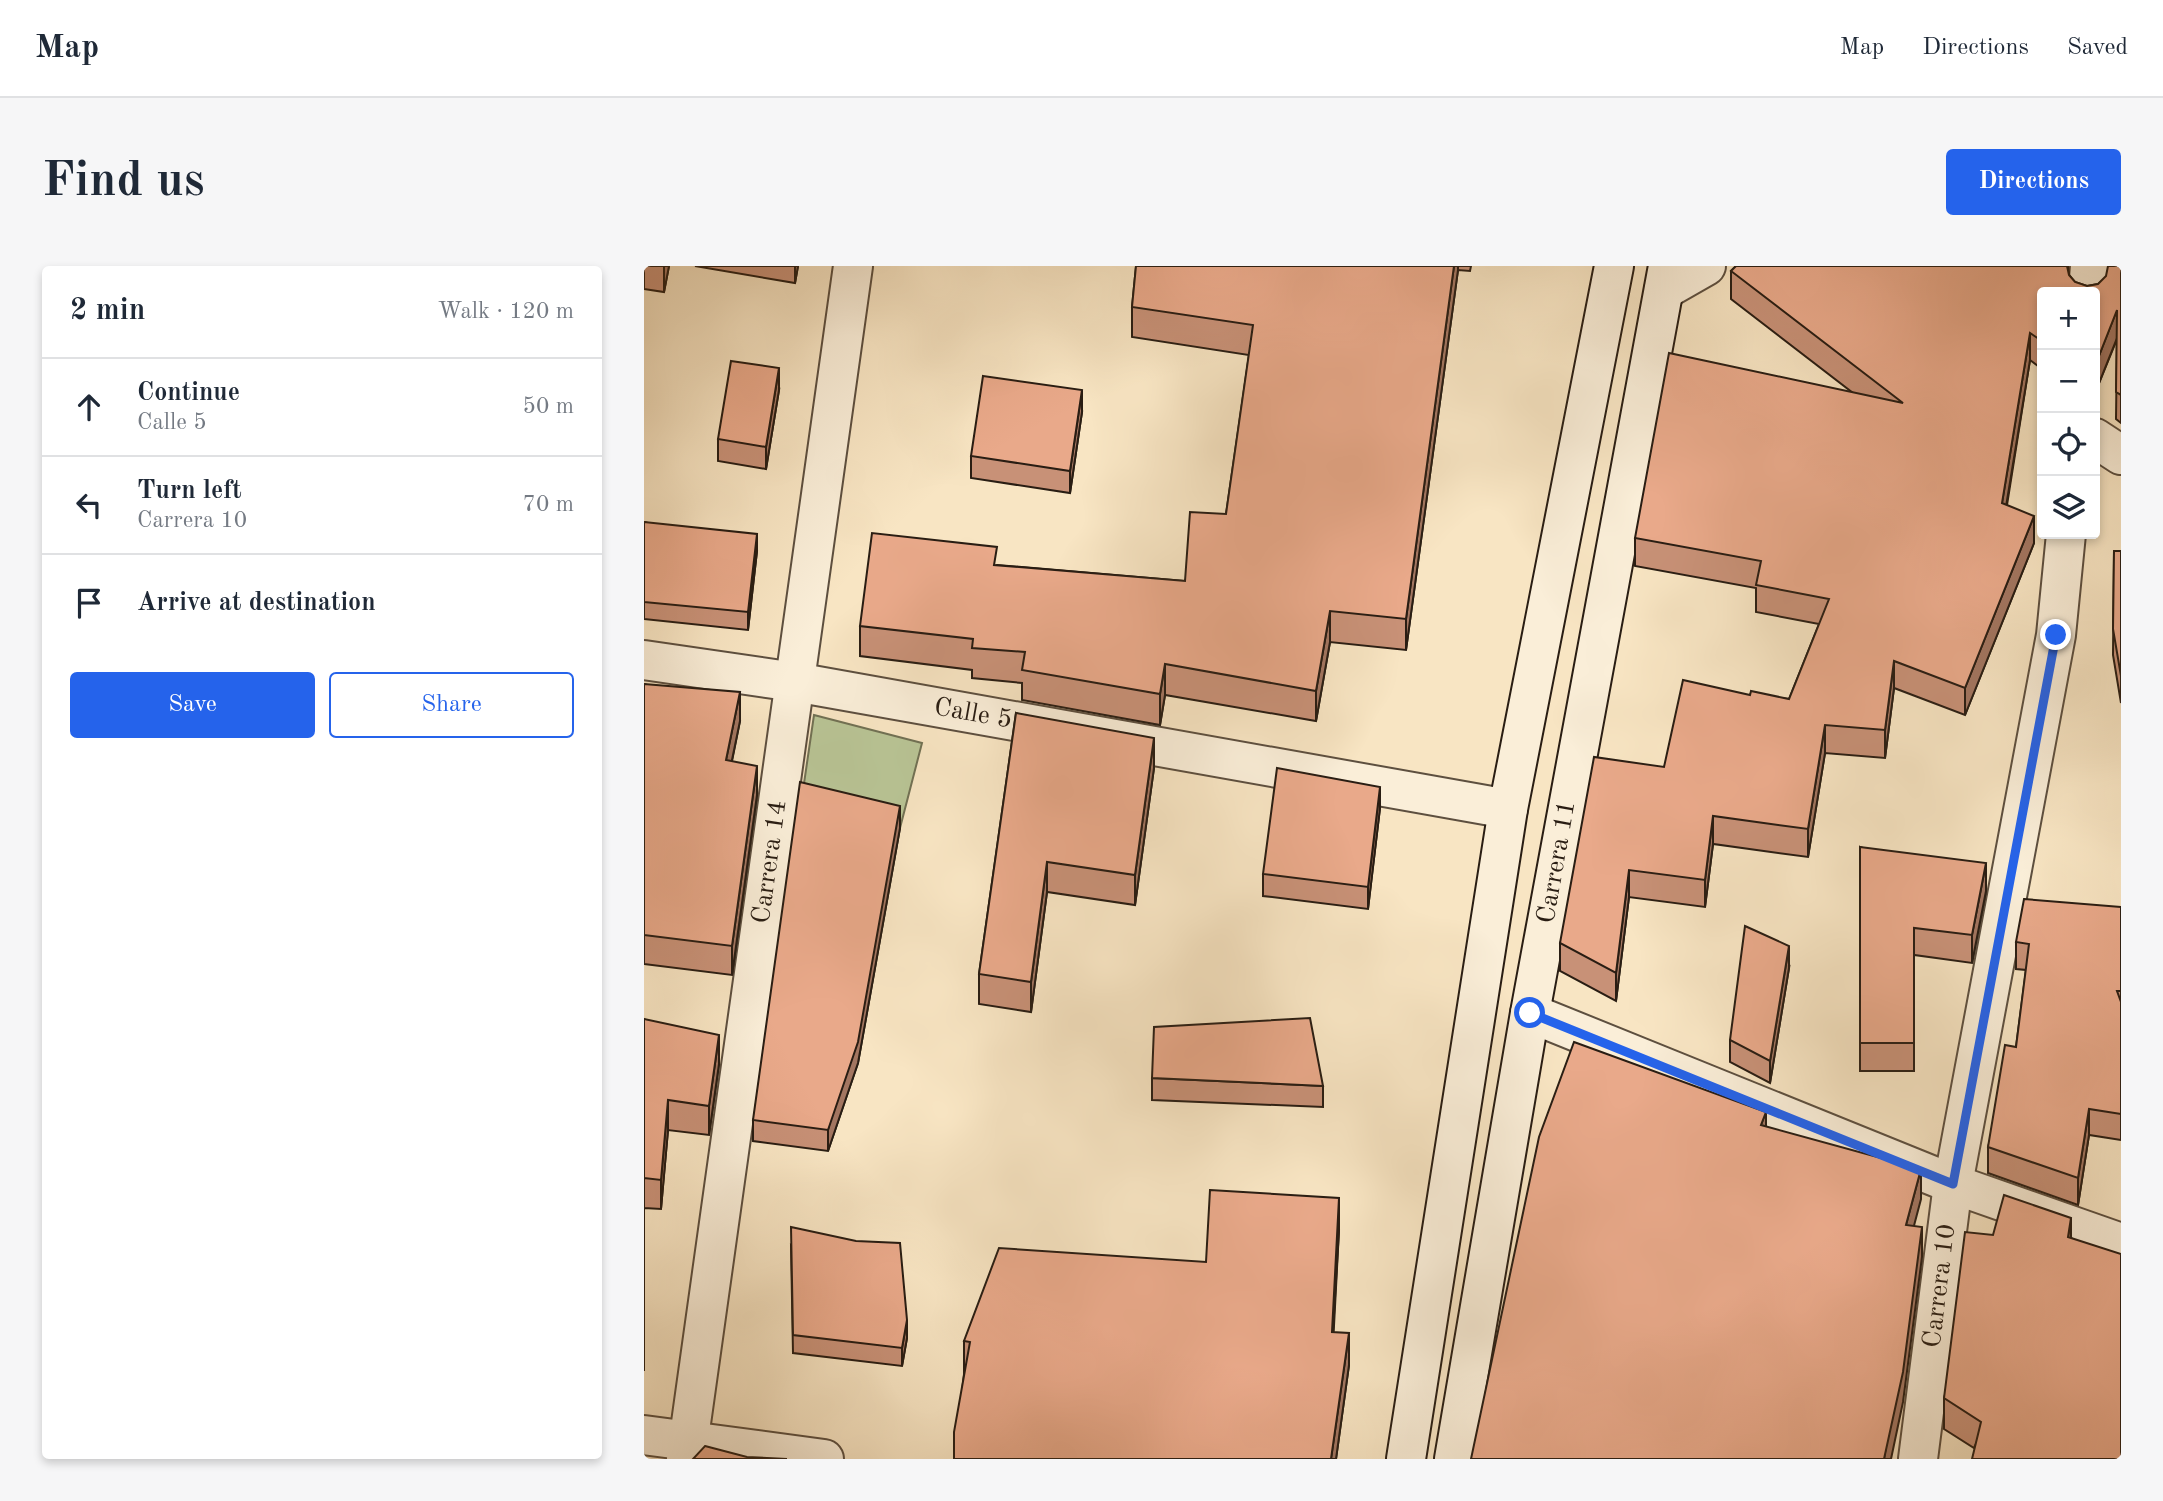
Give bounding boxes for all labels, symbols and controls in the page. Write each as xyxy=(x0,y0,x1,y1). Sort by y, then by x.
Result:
text: Map xyxy=(35,32,99,65)
text: Map xyxy=(1840,36,1884,60)
text: Directions xyxy=(1922,36,2029,60)
text: Saved xyxy=(2067,36,2128,60)
button: Directions xyxy=(1946,149,2121,215)
text: Find us xyxy=(42,158,205,207)
map controls xyxy=(2037,287,2100,539)
button: + xyxy=(2037,287,2100,350)
text: 2 min xyxy=(70,296,145,326)
text: Walk · 120 m xyxy=(438,300,574,323)
button: − xyxy=(2037,350,2100,413)
text: Continue xyxy=(137,380,240,406)
icon: ahead xyxy=(70,388,108,426)
text: 50 m xyxy=(523,395,574,418)
text: Calle 5 xyxy=(137,411,207,434)
button: locate xyxy=(2037,413,2100,476)
button: layers xyxy=(2037,476,2100,539)
text: Turn left xyxy=(137,478,242,504)
icon: left xyxy=(70,486,108,524)
text: 70 m xyxy=(523,493,574,516)
text: Carrera 10 xyxy=(137,509,247,532)
icon: arrive xyxy=(70,584,108,622)
text: Arrive at destination xyxy=(137,590,376,616)
route end xyxy=(2040,619,2071,650)
button: Save xyxy=(70,672,315,738)
button: Share xyxy=(329,672,574,738)
street label: Calle 5 xyxy=(932,694,1014,734)
street label: Carrera 11 xyxy=(1533,798,1581,926)
street label: Carrera 14 xyxy=(748,799,792,925)
route start xyxy=(1514,997,1545,1028)
street label: Carrera 10 xyxy=(1920,1223,1960,1349)

